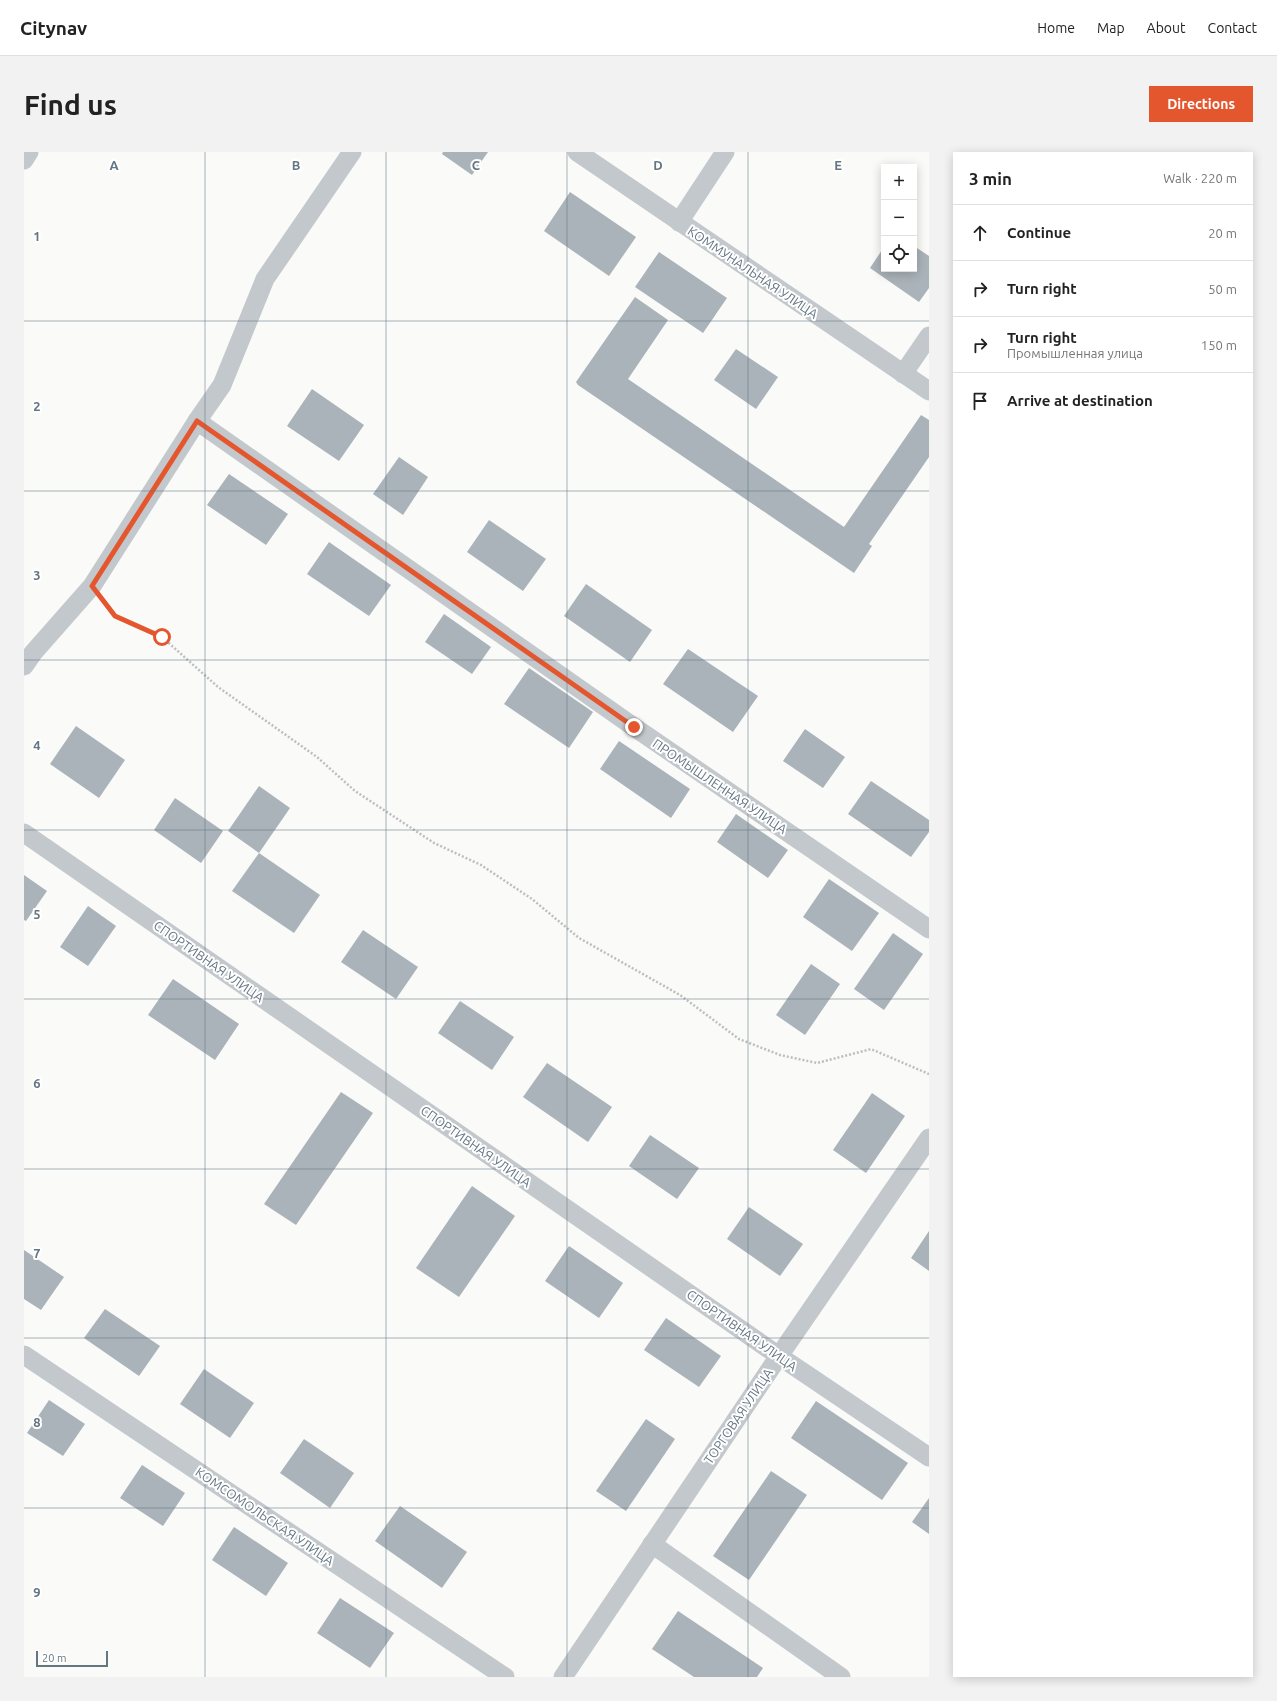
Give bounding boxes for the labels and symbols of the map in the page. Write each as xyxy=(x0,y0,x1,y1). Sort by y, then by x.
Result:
text: A xyxy=(109,158,119,172)
text: B xyxy=(292,158,301,172)
text: C xyxy=(472,158,481,172)
text: D xyxy=(653,158,663,172)
text: E xyxy=(834,158,842,172)
street label: КОММУНАЛЬНАЯ УЛИЦА xyxy=(685,223,821,321)
text: 1 xyxy=(33,229,41,243)
text: 2 xyxy=(33,399,41,413)
text: 3 xyxy=(33,568,41,582)
route start xyxy=(153,628,171,646)
route end xyxy=(625,718,643,736)
street label: ПРОМЫШЛЕННАЯ УЛИЦА xyxy=(650,736,790,836)
text: 4 xyxy=(33,738,41,752)
text: 5 xyxy=(33,907,41,921)
street label: СПОРТИВНАЯ УЛИЦА xyxy=(151,918,267,1005)
text: 6 xyxy=(33,1076,41,1090)
street label: СПОРТИВНАЯ УЛИЦА xyxy=(418,1103,534,1190)
text: 7 xyxy=(33,1246,41,1260)
street label: СПОРТИВНАЯ УЛИЦА xyxy=(684,1287,800,1374)
street label: ТОРГОВАЯ УЛИЦА xyxy=(701,1365,775,1466)
text: 8 xyxy=(33,1415,41,1429)
street label: КОМСОМОЛЬСКАЯ УЛИЦА xyxy=(193,1464,337,1568)
text: 9 xyxy=(33,1585,41,1599)
scale bar xyxy=(36,1649,108,1668)

